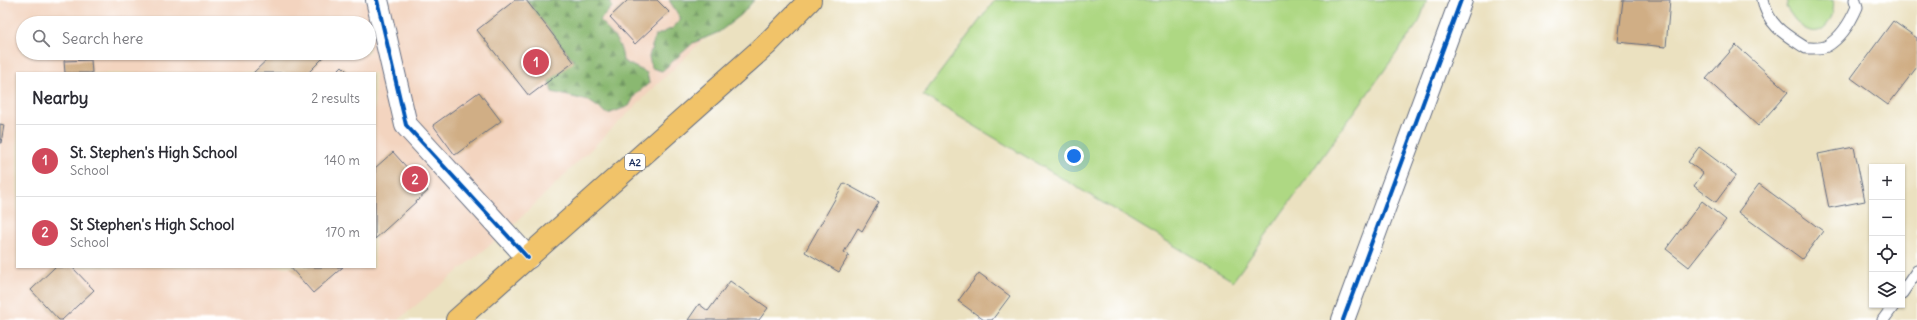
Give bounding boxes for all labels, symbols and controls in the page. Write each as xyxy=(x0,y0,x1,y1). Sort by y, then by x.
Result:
search box xyxy=(16,16,376,60)
icon: search xyxy=(30,27,52,49)
text: Search here xyxy=(62,29,143,48)
pin: 1 xyxy=(523,47,549,77)
text: Nearby xyxy=(32,87,88,109)
text: 2 results xyxy=(311,90,360,107)
text: St. Stephen's High School xyxy=(70,143,237,162)
your location xyxy=(1064,146,1084,166)
text: 1 xyxy=(42,152,48,169)
text: 140 m xyxy=(324,152,360,169)
road number: A2 xyxy=(625,154,645,170)
text: School xyxy=(70,162,109,179)
pin: 2 xyxy=(402,164,428,194)
map controls xyxy=(1869,164,1905,308)
button: + xyxy=(1869,164,1905,200)
button: − xyxy=(1869,200,1905,236)
text: St Stephen's High School xyxy=(70,215,234,234)
text: 2 xyxy=(41,224,49,241)
text: 170 m xyxy=(325,224,360,241)
text: School xyxy=(70,234,109,251)
button: locate xyxy=(1869,236,1905,272)
button: layers xyxy=(1869,272,1905,308)

